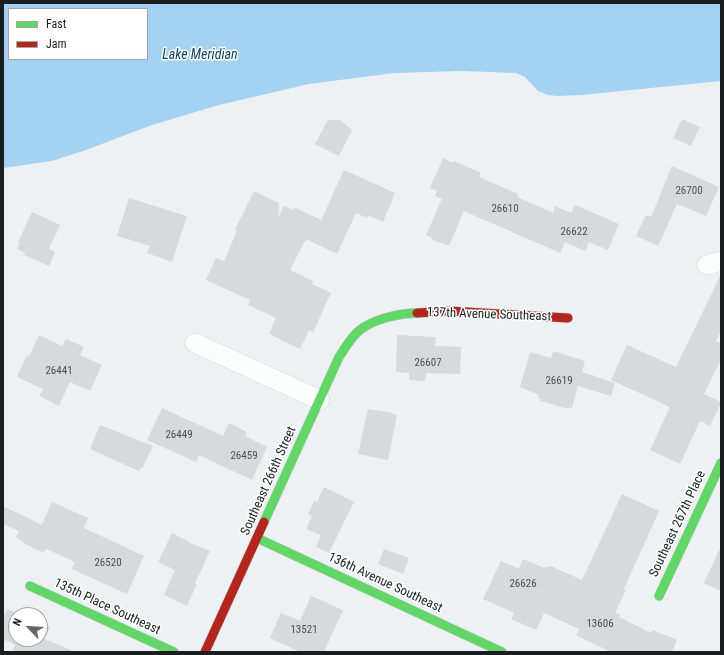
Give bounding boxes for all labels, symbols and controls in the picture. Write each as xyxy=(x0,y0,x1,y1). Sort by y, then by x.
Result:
legend xyxy=(8,8,148,60)
text: Fast xyxy=(46,17,66,31)
text: Jam xyxy=(46,37,67,51)
water label: Lake Meridian xyxy=(162,47,238,63)
house number: 26700 xyxy=(675,184,703,198)
house number: 26610 xyxy=(491,202,519,216)
house number: 26622 xyxy=(560,225,588,239)
street label: 137th Avenue Southeast xyxy=(426,305,552,325)
house number: 26607 xyxy=(414,356,442,370)
house number: 26441 xyxy=(45,364,73,378)
house number: 26619 xyxy=(545,374,573,388)
street label: Southeast 266th Street xyxy=(238,424,300,538)
house number: 26449 xyxy=(165,428,193,442)
house number: 26459 xyxy=(230,449,258,463)
street label: Southeast 267th Place xyxy=(646,468,710,580)
street label: 136th Avenue Southeast xyxy=(325,550,445,616)
house number: 26520 xyxy=(94,556,122,570)
street label: 135th Place Southeast xyxy=(51,575,163,639)
house number: 26626 xyxy=(509,577,537,591)
north arrow xyxy=(8,607,48,647)
text: N xyxy=(10,616,25,628)
house number: 13606 xyxy=(586,617,614,631)
house number: 13521 xyxy=(290,623,318,637)

